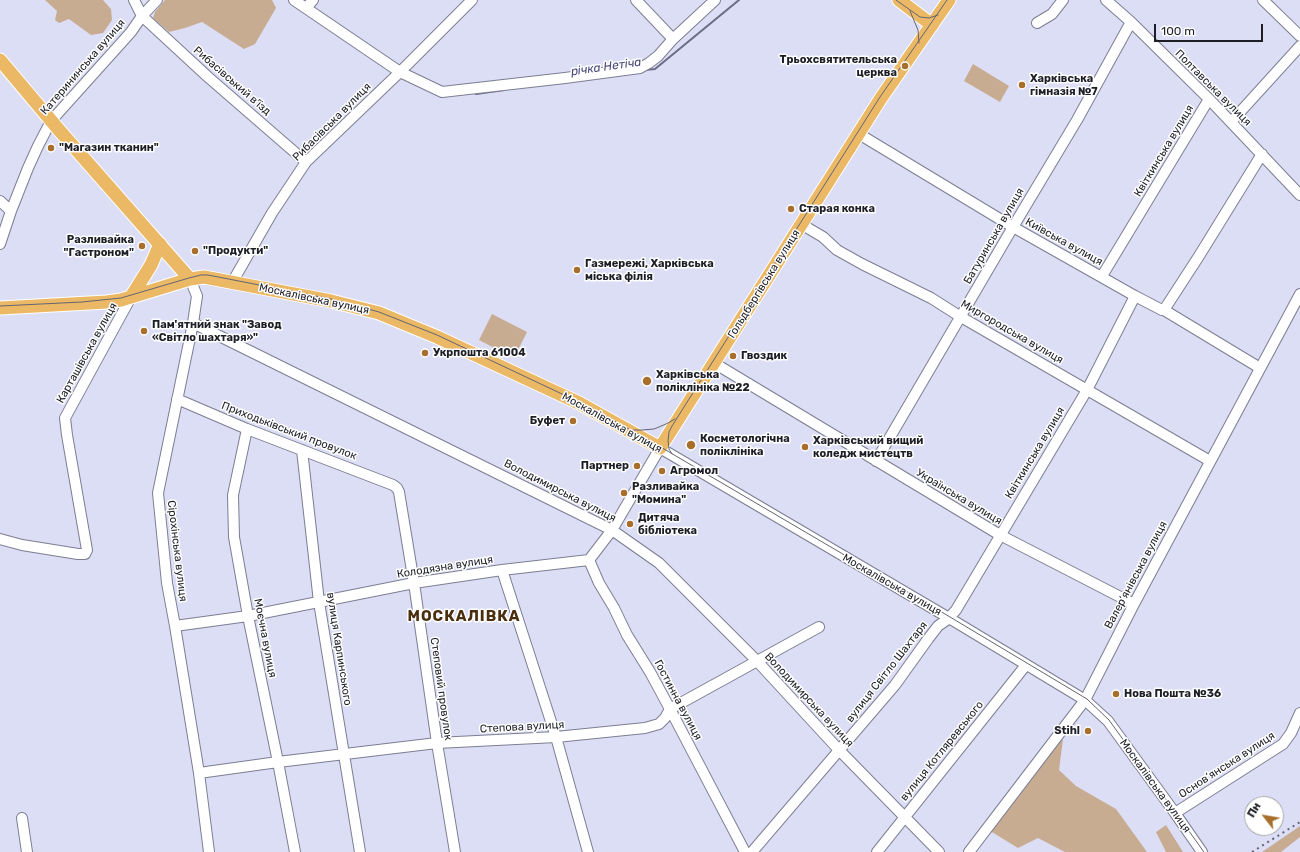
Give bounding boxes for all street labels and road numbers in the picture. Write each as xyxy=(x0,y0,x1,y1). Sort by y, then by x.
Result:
street label: Катерининська вулиця xyxy=(38,17,128,117)
street label: Рибасівський в’їзд xyxy=(191,44,273,118)
street label: Полтавська вулиця xyxy=(1172,47,1254,129)
street label: Рибасівська вулиця xyxy=(290,80,374,164)
street label: Квіткинська вулиця xyxy=(1131,103,1197,199)
street label: Батуринська вулиця xyxy=(961,186,1027,286)
street label: Київська вулиця xyxy=(1023,215,1105,269)
street label: Гольдбергівська вулиця xyxy=(725,227,803,341)
street label: Москалівська вулиця xyxy=(258,281,370,317)
street label: Миргородська вулиця xyxy=(958,297,1066,367)
street label: Карташівська вулиця xyxy=(54,300,120,406)
street label: Москалівська вулиця xyxy=(560,390,664,456)
street label: Приходьківський провулок xyxy=(220,399,358,463)
street label: Квіткинська вулиця xyxy=(1002,405,1068,501)
street label: Володимирська вулиця xyxy=(502,457,618,525)
street label: Українська вулиця xyxy=(914,466,1004,528)
street label: Сірохінська вулиця xyxy=(164,500,190,602)
street label: Валер’янівська вулиця xyxy=(1102,519,1170,631)
street label: Москалівська вулиця xyxy=(840,551,944,619)
street label: Колодязна вулиця xyxy=(396,553,494,581)
street label: вулиця Карпинського xyxy=(324,591,354,707)
street label: Моєчна вулиця xyxy=(251,597,279,679)
street label: вулиця Світло Шахтаря xyxy=(844,619,930,725)
street label: Степовий провулок xyxy=(427,637,455,741)
street label: Володимирська вулиця xyxy=(762,650,856,750)
street label: Гостинна вулиця xyxy=(651,658,705,742)
street label: вулиця Котляревського xyxy=(898,698,986,804)
street label: Степова вулиця xyxy=(479,718,565,736)
street label: Основ’янська вулиця xyxy=(1176,729,1278,801)
street label: Москалівська вулиця xyxy=(1117,737,1193,835)

